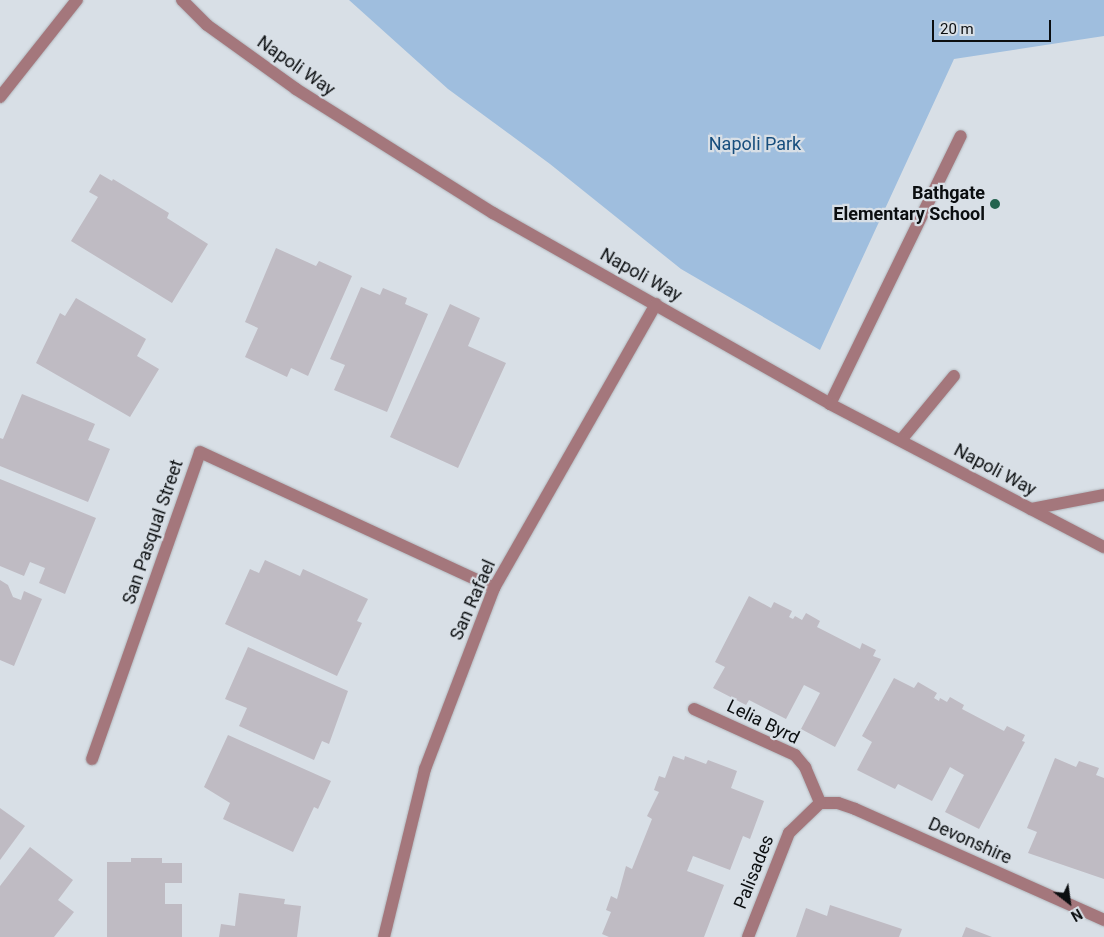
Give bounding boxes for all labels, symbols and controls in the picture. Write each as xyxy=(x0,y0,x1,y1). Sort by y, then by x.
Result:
scale bar xyxy=(934,10,1053,42)
text: 20 m xyxy=(940,20,974,38)
street label: Napoli Way xyxy=(253,31,339,101)
park label: Napoli Park xyxy=(709,133,801,155)
place label: Bathgate Elementary School xyxy=(833,183,985,225)
marker: Bathgate Elementary School xyxy=(989,198,1001,210)
street label: Napoli Way xyxy=(596,244,686,306)
street label: Napoli Way xyxy=(950,439,1040,501)
street label: San Pasqual Street xyxy=(118,457,188,607)
street label: San Rafael xyxy=(446,556,500,644)
street label: Lelia Byrd xyxy=(723,695,803,749)
street label: Devonshire xyxy=(925,813,1015,869)
street label: Palisades xyxy=(729,832,779,912)
north arrow xyxy=(1044,877,1094,927)
text: N xyxy=(1068,906,1085,924)

